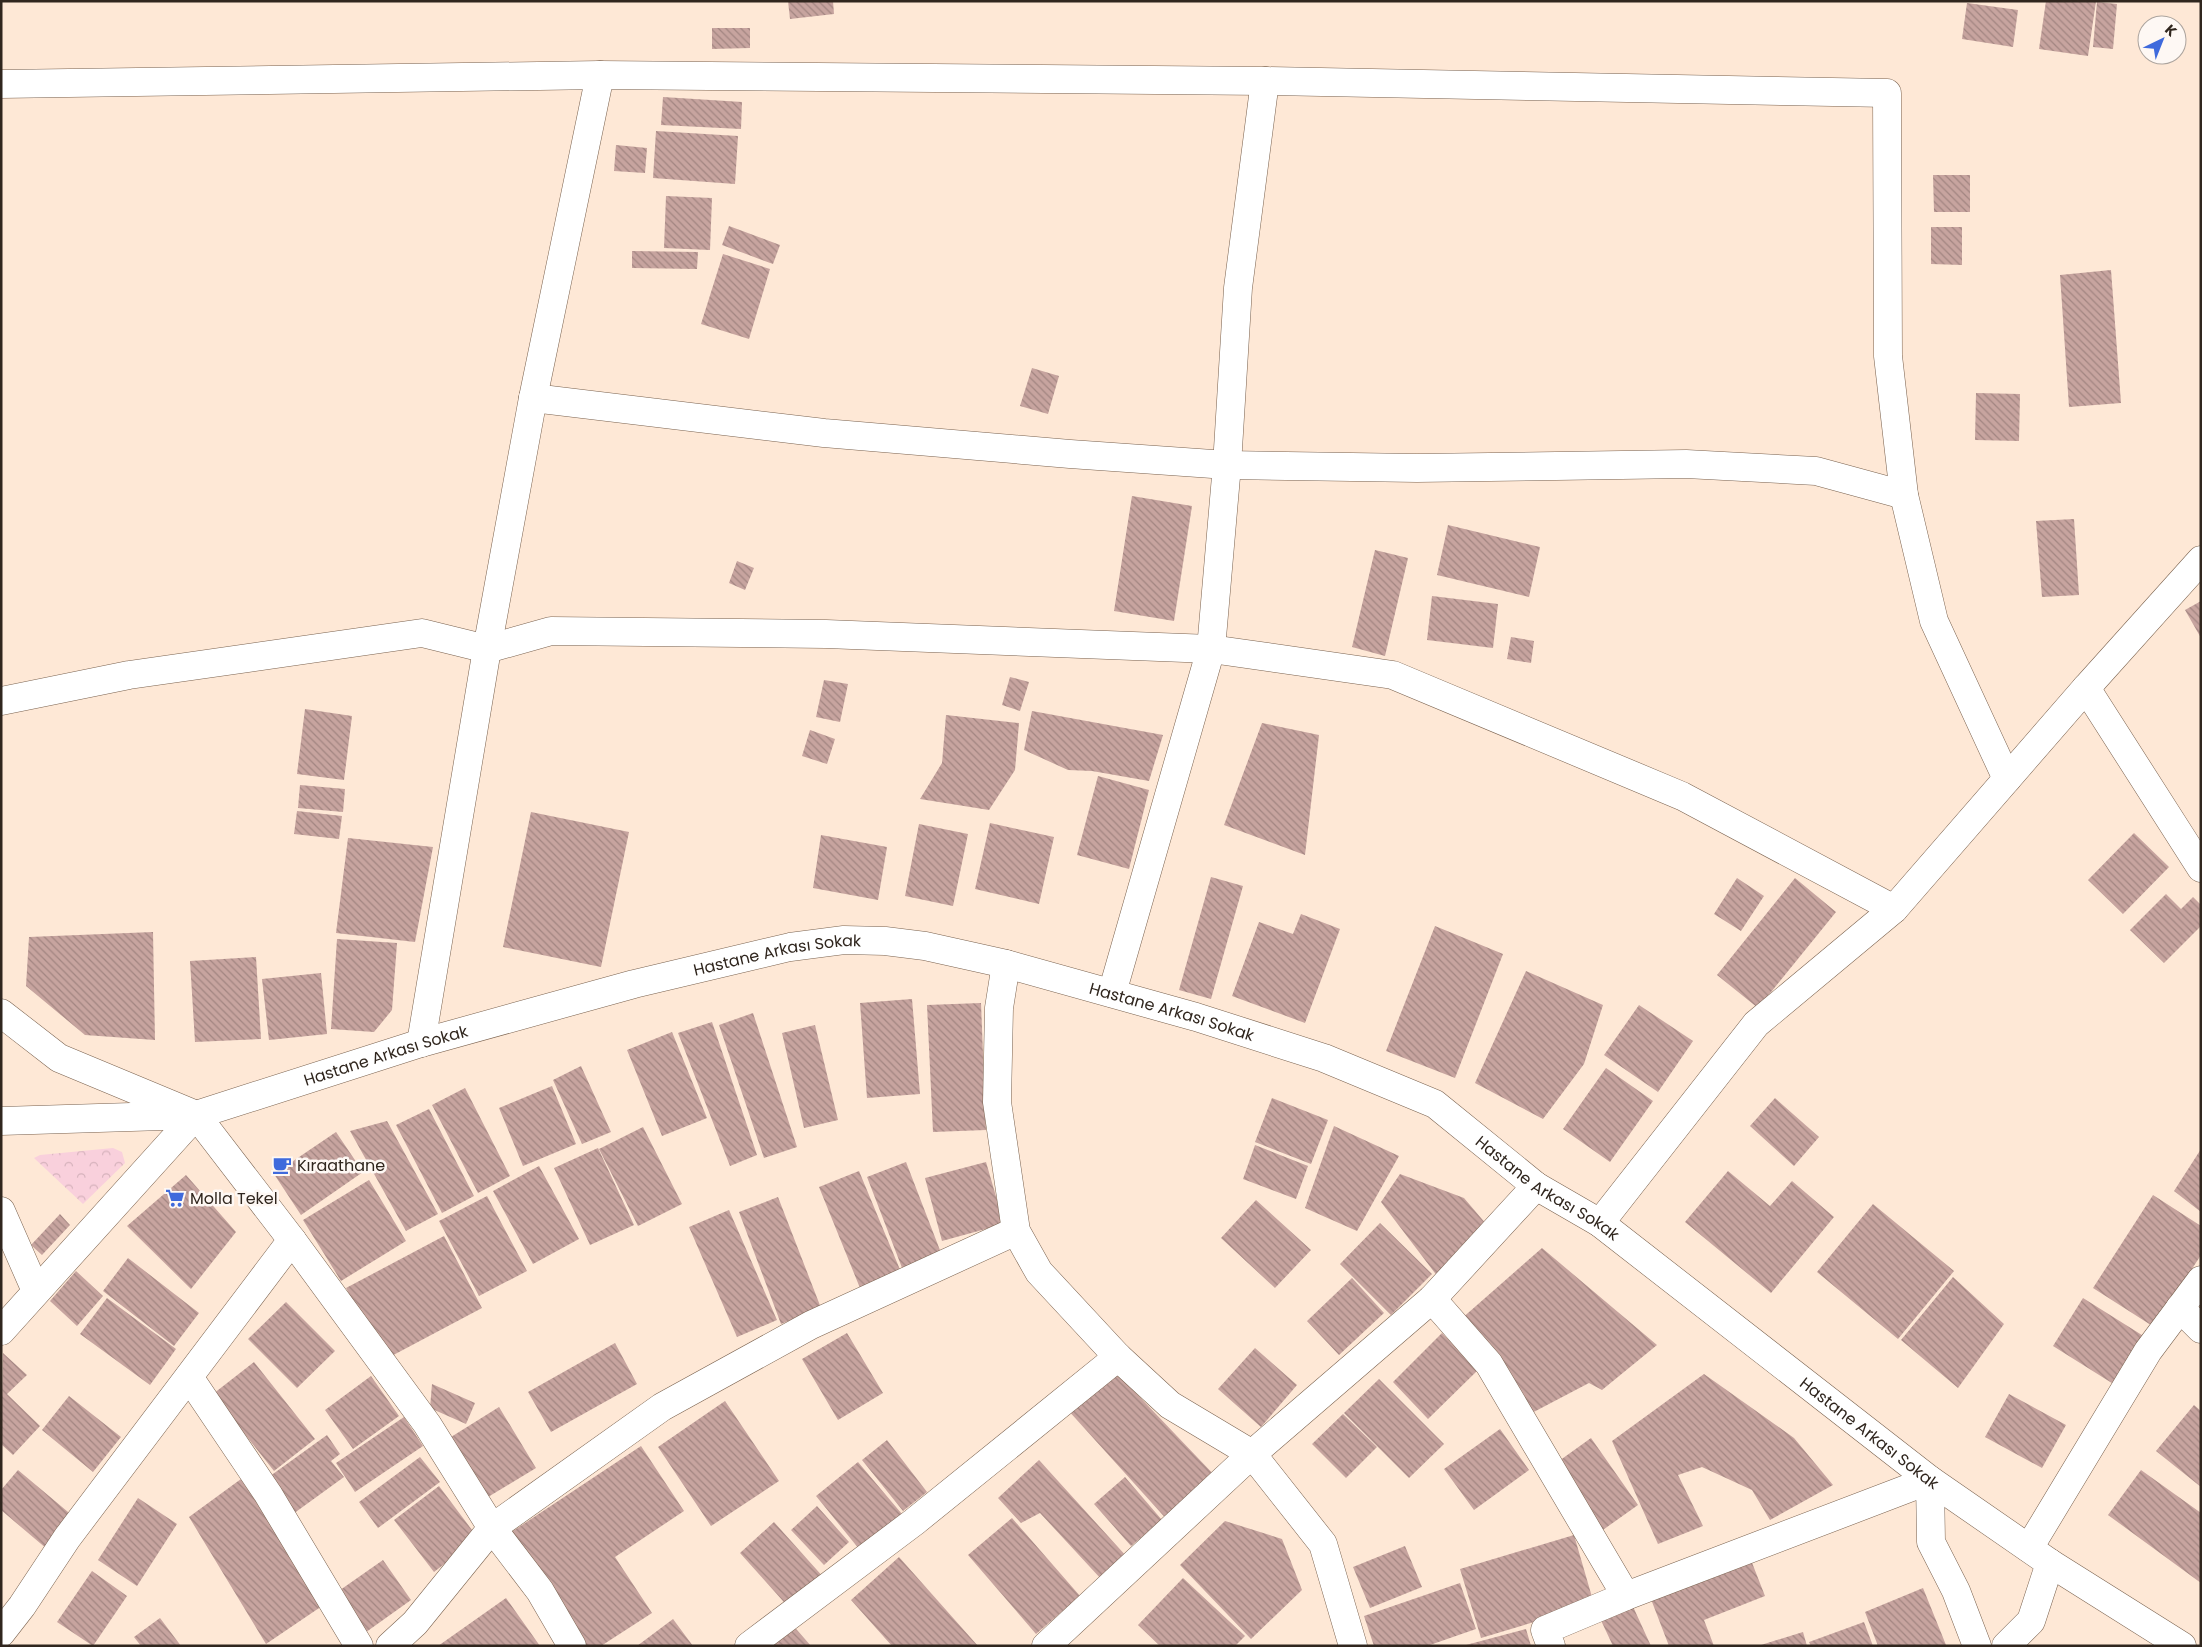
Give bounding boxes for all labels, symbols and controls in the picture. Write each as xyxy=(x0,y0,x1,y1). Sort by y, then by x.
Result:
north arrow xyxy=(2137,15,2187,65)
text: K xyxy=(2160,20,2181,41)
street label: Hastane Arkası Sokak xyxy=(691,929,862,982)
street label: Hastane Arkası Sokak xyxy=(1087,977,1258,1047)
street label: Hastane Arkası Sokak xyxy=(301,1019,471,1092)
street label: Hastane Arkası Sokak xyxy=(1470,1130,1625,1247)
cafe icon: Kıraathane xyxy=(271,1154,293,1176)
place label: Kıraathane xyxy=(297,1154,385,1177)
supermarket icon: Molla Tekel xyxy=(164,1187,186,1209)
place label: Molla Tekel xyxy=(190,1187,278,1210)
street label: Hastane Arkası Sokak xyxy=(1795,1372,1944,1495)

